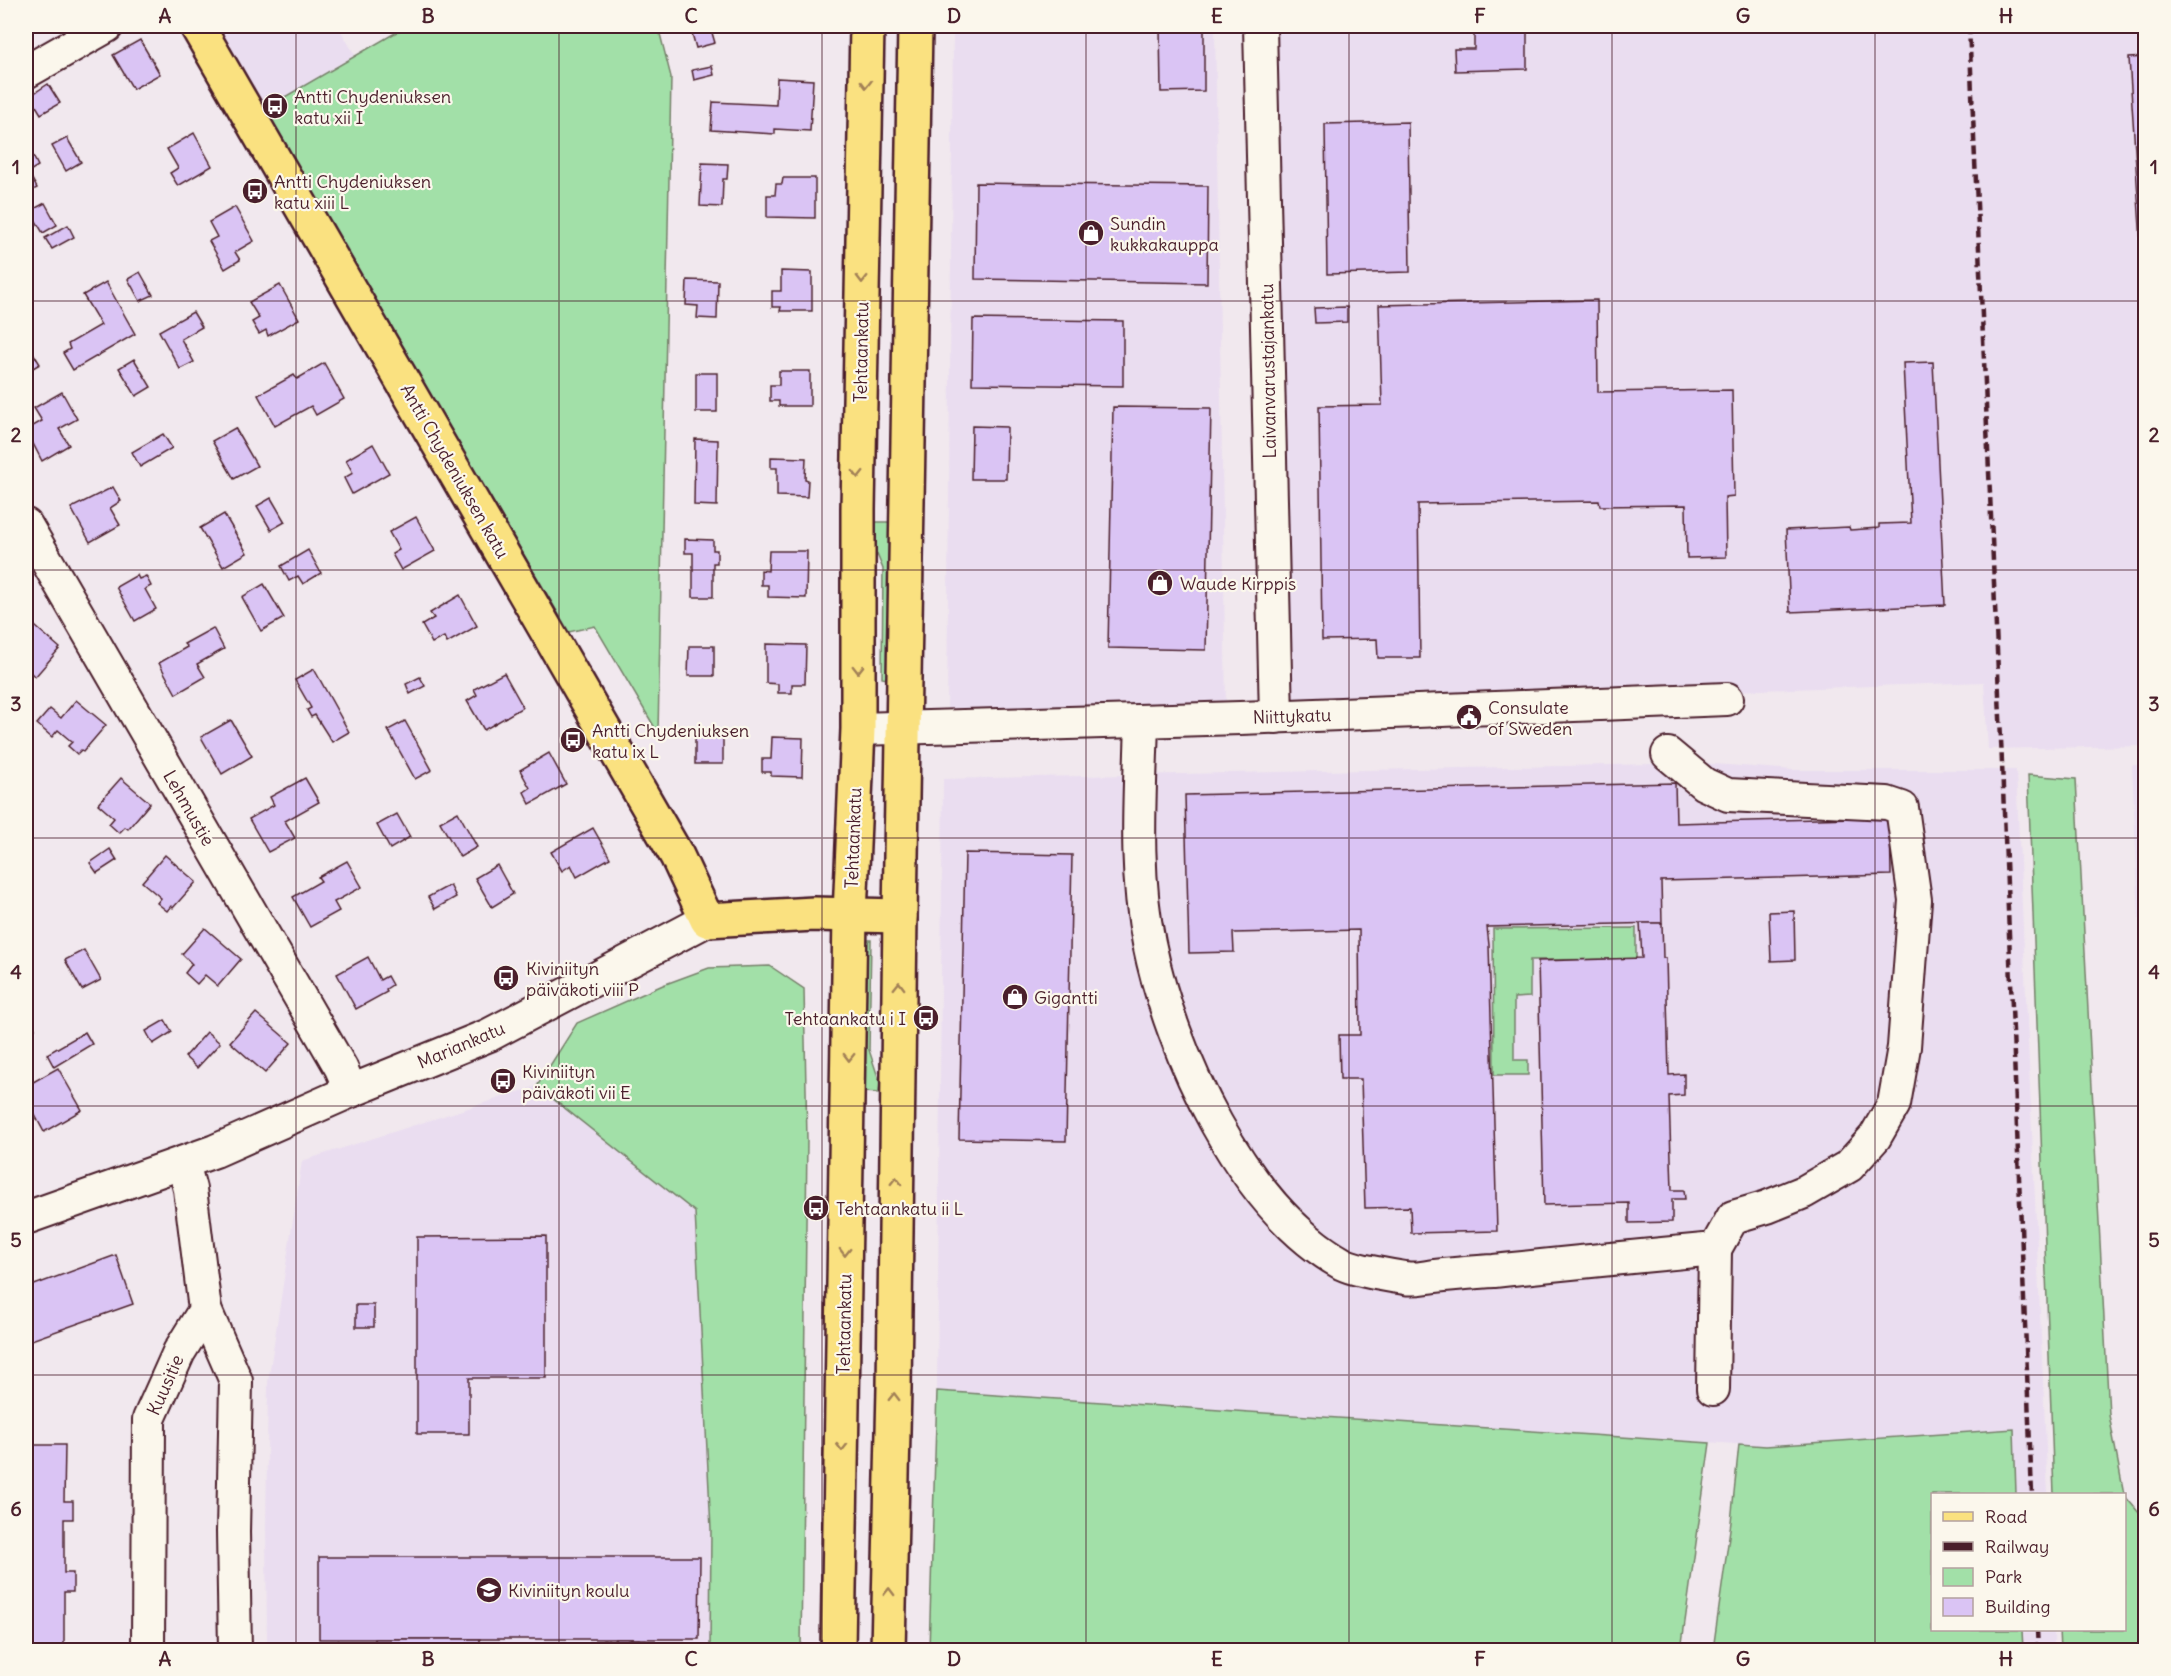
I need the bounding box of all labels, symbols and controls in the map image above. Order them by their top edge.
text: A [159,3,172,28]
text: B [421,3,435,28]
text: C [684,3,698,28]
text: D [947,3,961,28]
text: E [1211,3,1223,28]
text: F [1474,3,1486,28]
text: G [1736,3,1750,28]
text: H [1999,3,2013,28]
one-way arrow [859,79,872,88]
place label: Antti Chydeniuksen katu xii I [294,85,451,129]
bus stop icon: Antti Chydeniuksen katu xii I [260,91,290,121]
text: 1 [12,154,20,179]
text: 1 [2150,154,2158,179]
place label: Antti Chydeniuksen katu xiii L [274,170,431,214]
bus stop icon: Antti Chydeniuksen katu xiii L [240,176,270,206]
place label: Sundin kukkakauppa [1110,212,1219,256]
shop icon: Sundin kukkakauppa [1076,218,1106,248]
one-way arrow [856,274,868,283]
street label: Laivanvarustajankatu [1255,283,1281,459]
street label: Tehtaankatu [849,301,873,403]
street label: Antti Chydeniuksen katu [396,380,514,562]
text: 2 [11,422,22,447]
text: 2 [2149,422,2160,447]
one-way arrow [852,469,865,478]
shop icon: Waude Kirppis [1145,568,1175,598]
place label: Waude Kirppis [1180,572,1296,595]
one-way arrow [852,664,864,673]
text: 3 [10,691,22,716]
text: 3 [2148,691,2160,716]
place label: Consulate of Sweden [1488,696,1572,740]
public building icon: Consulate of Sweden [1454,702,1484,732]
street label: Niittykatu [1252,703,1332,729]
place label: Antti Chydeniuksen katu ix L [592,719,749,763]
bus stop icon: Antti Chydeniuksen katu ix L [558,725,588,755]
street label: Lehmustie [158,766,220,850]
street label: Tehtaankatu [840,787,866,889]
place label: Kiviniityn päiväkoti viii P [526,957,639,1001]
text: 4 [10,959,22,984]
text: 4 [2148,959,2160,984]
bus stop icon: Kiviniityn päiväkoti viii P [491,963,521,993]
one-way arrow [893,982,905,991]
shop icon: Gigantti [1000,982,1030,1012]
place label: Gigantti [1034,986,1098,1009]
bus stop icon: Tehtaankatu i I [911,1003,941,1033]
place label: Tehtaankatu i I [785,1007,906,1030]
street label: Mariankatu [414,1016,508,1074]
one-way arrow [842,1053,855,1062]
place label: Kiviniityn päiväkoti vii E [522,1060,631,1104]
bus stop icon: Kiviniityn päiväkoti vii E [488,1066,518,1096]
one-way arrow [890,1177,903,1186]
bus stop icon: Tehtaankatu ii L [801,1193,831,1223]
place label: Tehtaankatu ii L [836,1197,964,1220]
text: 5 [10,1227,22,1252]
text: 5 [2148,1227,2160,1252]
one-way arrow [839,1248,852,1257]
street label: Tehtaankatu [832,1273,856,1375]
street label: Kuusitie [142,1351,188,1419]
one-way arrow [888,1393,900,1402]
one-way arrow [836,1443,848,1452]
legend [1931,1493,2126,1631]
text: 6 [10,1496,22,1521]
text: 6 [2148,1496,2160,1521]
text: Road [1985,1505,2028,1528]
text: Railway [1985,1535,2049,1558]
text: Park [1985,1565,2022,1588]
school or university icon: Kiviniityn koulu [474,1575,504,1605]
place label: Kiviniityn koulu [508,1579,630,1602]
one-way arrow [883,1588,895,1597]
text: Building [1985,1595,2050,1618]
text: A [159,1646,172,1671]
text: B [421,1646,435,1671]
text: C [684,1646,698,1671]
text: D [947,1646,961,1671]
text: E [1211,1646,1223,1671]
text: F [1474,1646,1486,1671]
text: G [1736,1646,1750,1671]
text: H [1999,1646,2013,1671]

